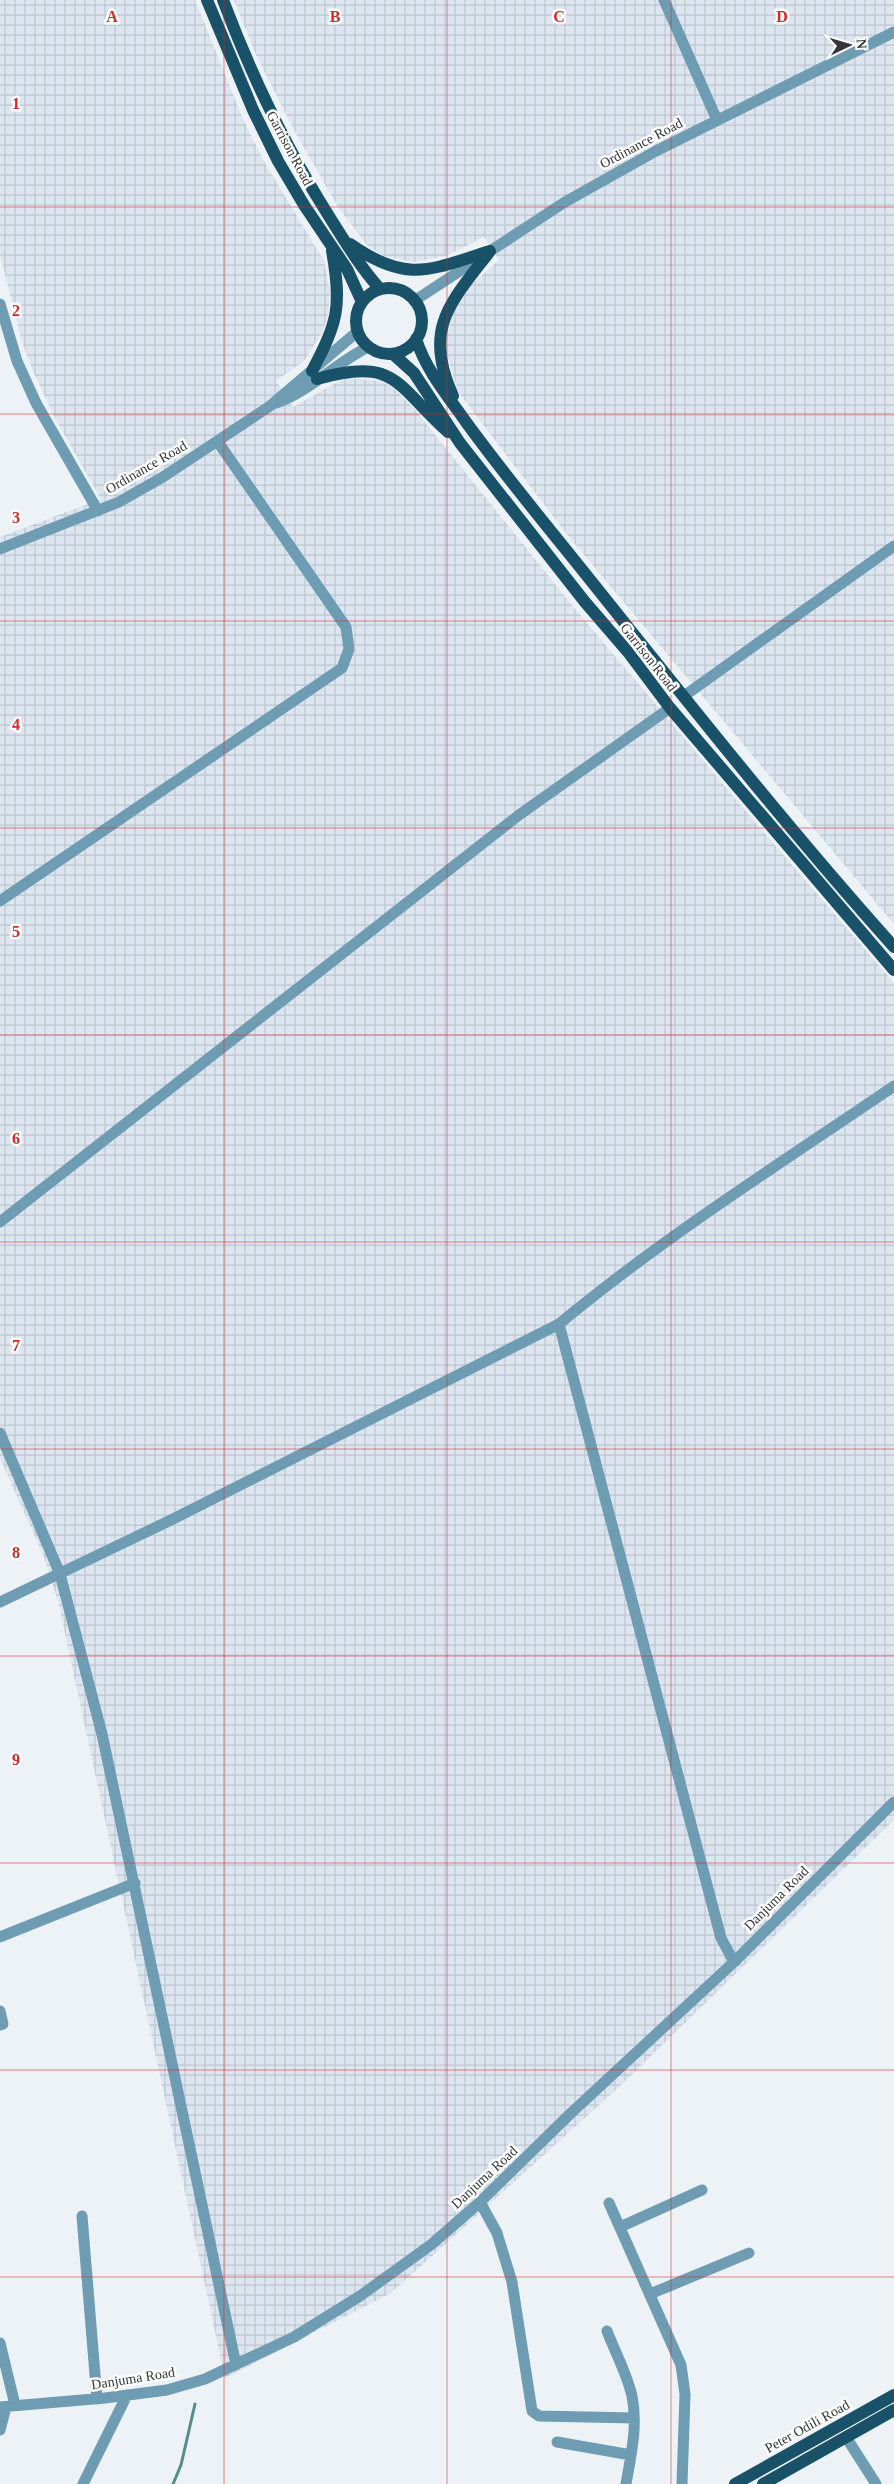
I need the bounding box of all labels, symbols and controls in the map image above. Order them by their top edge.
text: A [106,8,118,25]
text: B [330,8,341,25]
text: C [553,8,565,25]
text: D [776,8,788,25]
north arrow [824,20,874,70]
text: N [854,38,869,50]
text: 1 [12,95,20,112]
street label: Garrison Road [264,108,315,188]
street label: Ordinance Road [597,115,685,172]
text: 2 [12,302,20,319]
street label: Ordinance Road [103,438,190,497]
text: 3 [12,509,20,526]
street label: Garrison Road [617,620,680,694]
text: 4 [12,716,20,733]
text: 5 [12,923,20,940]
text: 6 [12,1130,20,1147]
text: 7 [12,1337,20,1354]
text: 8 [12,1544,20,1561]
text: 9 [12,1751,20,1768]
street label: Danjuma Road [741,1863,811,1933]
street label: Danjuma Road [448,2143,520,2212]
street label: Danjuma Road [90,2364,176,2393]
street label: Peter Odili Road [762,2397,852,2456]

